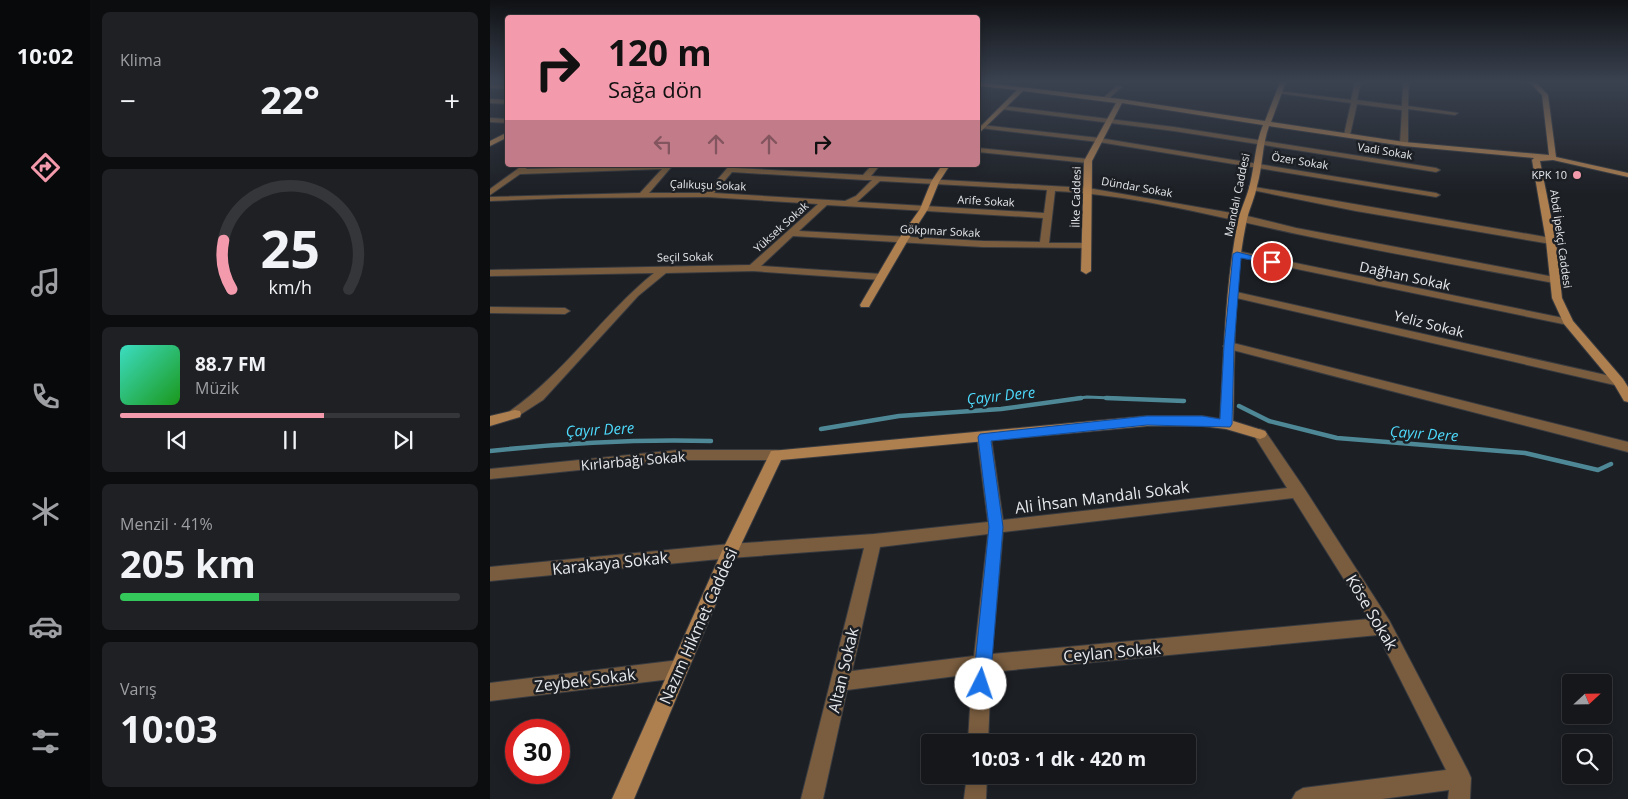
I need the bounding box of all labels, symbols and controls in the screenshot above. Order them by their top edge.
text: 120 m [608,29,712,76]
icon: right [525,35,590,100]
text: 10:02 [17,40,73,70]
text: Klima [120,49,162,71]
text: 22° [260,73,320,125]
text: Sağa dön [608,74,702,104]
text: − [120,81,136,119]
text: + [444,81,460,119]
icon: left [649,130,677,158]
icon: ahead [702,130,730,158]
icon: ahead [755,130,783,158]
icon: right [808,130,836,158]
street label: Vadi Sokak [1357,139,1414,162]
street label: Özer Sokak [1270,149,1330,172]
icon: directions [28,150,63,185]
street label: Mandalı Caddesi [1220,152,1253,238]
street label: İlke Caddesi [1067,166,1084,228]
place label: KPK 10 [1531,167,1567,182]
marker: KPK 10 [1571,169,1583,181]
street label: Dündar Sokak [1100,173,1174,200]
street label: Çalıkuşu Sokak [670,176,747,193]
street label: Abdi İpekçi Caddesi [1547,189,1576,289]
street label: Arife Sokak [957,192,1015,210]
street label: Yüksek Sokak [750,198,812,255]
text: 25 [260,212,320,283]
street label: Gökpınar Sokak [899,221,981,240]
pin [1251,241,1293,283]
icon: arrive [1258,248,1286,276]
street label: Seçil Sokak [657,249,713,264]
street label: Dağhan Sokak [1358,257,1453,295]
icon: music [28,265,63,300]
text: km/h [268,275,312,299]
street label: Yeliz Sokak [1392,306,1467,342]
text: 88.7 FM [195,351,266,377]
text: Müzik [195,377,239,399]
icon: phone [28,379,63,414]
water label: Çayır Dere [966,381,1037,409]
water label: Çayır Dere [565,417,635,441]
water label: Çayır Dere [1389,421,1460,445]
icon: previous [163,426,191,454]
icon: pause [276,426,304,454]
icon: next [389,426,417,454]
street label: Kırlarbağı Sokak [580,446,687,475]
street label: Ali İhsan Mandalı Sokak [1014,475,1191,519]
icon: climate [28,494,63,529]
text: Menzil · 41% [120,513,213,535]
text: 205 km [120,537,256,589]
street label: Nazım Hikmet Caddesi [654,545,742,707]
street label: Karakaya Sokak [551,546,670,580]
street label: Köse Sokak [1341,570,1403,654]
icon: car [28,609,63,644]
street label: Altan Sokak [823,625,864,715]
street label: Ceylan Sokak [1062,637,1162,667]
position arrow [954,657,1006,709]
street label: Zeybek Sokak [533,663,637,697]
north arrow [1562,674,1612,724]
map controls [1562,674,1612,784]
text: Varış [120,678,157,700]
text: 10:03 [120,702,218,754]
speed limit sign: 30 [505,719,570,784]
icon: filters [28,724,63,759]
button: search [1562,734,1612,784]
text: 10:03 · 1 dk · 420 m [971,746,1146,772]

